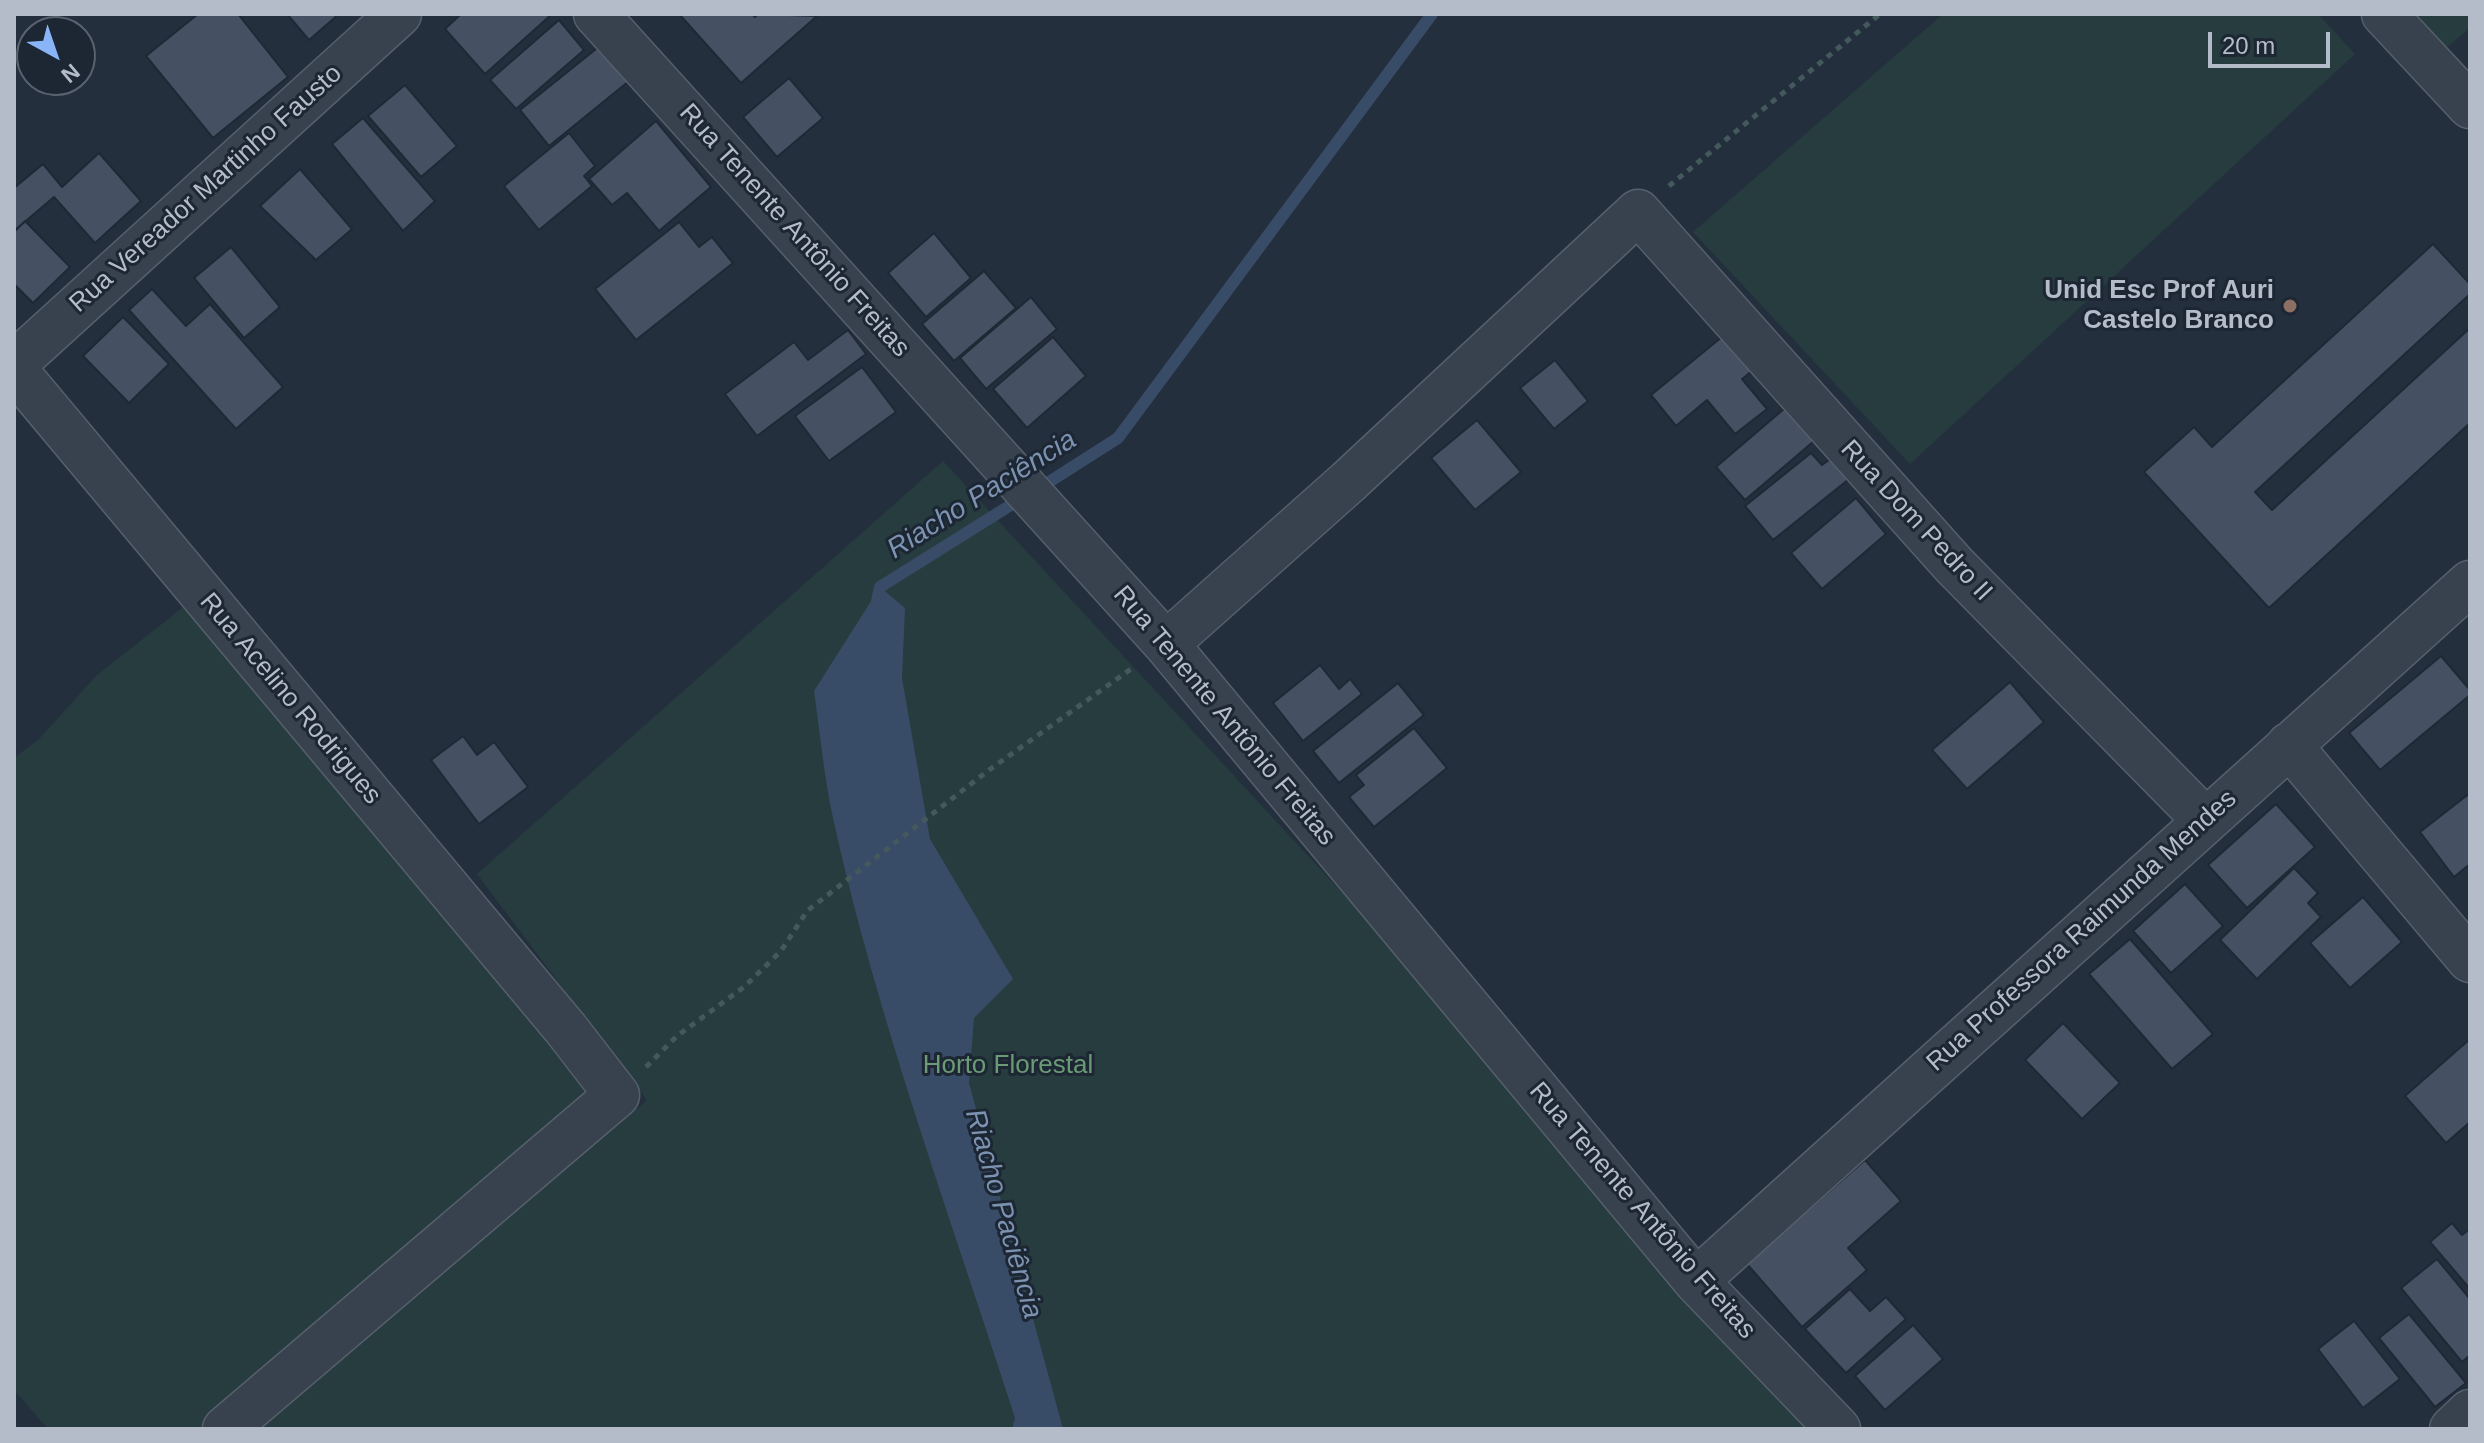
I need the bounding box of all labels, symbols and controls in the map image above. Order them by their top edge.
north arrow [16,16,96,96]
scale bar [2212,16,2334,66]
text: 20 m [2222,32,2275,59]
street label: Rua Vereador Martinho Fausto [63,58,349,320]
text: N [56,59,85,88]
street label: Rua Tenente Antônio Freitas [672,98,916,364]
place label: Unid Esc Prof Auri Castelo Branco [2044,275,2274,336]
marker: Unid Esc Prof Auri Castelo Branco [2281,297,2299,315]
water label: Riacho Paciência [881,423,1083,567]
street label: Rua Dom Pedro II [1834,434,1998,608]
street label: Rua Tenente Antônio Freitas [1106,580,1342,852]
street label: Rua Acelino Rodrigues [193,587,387,811]
street label: Rua Professora Raimunda Mendes [1921,784,2243,1078]
park label: Horto Florestal [923,1050,1093,1082]
street label: Rua Tenente Antônio Freitas [1522,1076,1762,1346]
water label: Riacho Paciência [957,1105,1049,1323]

